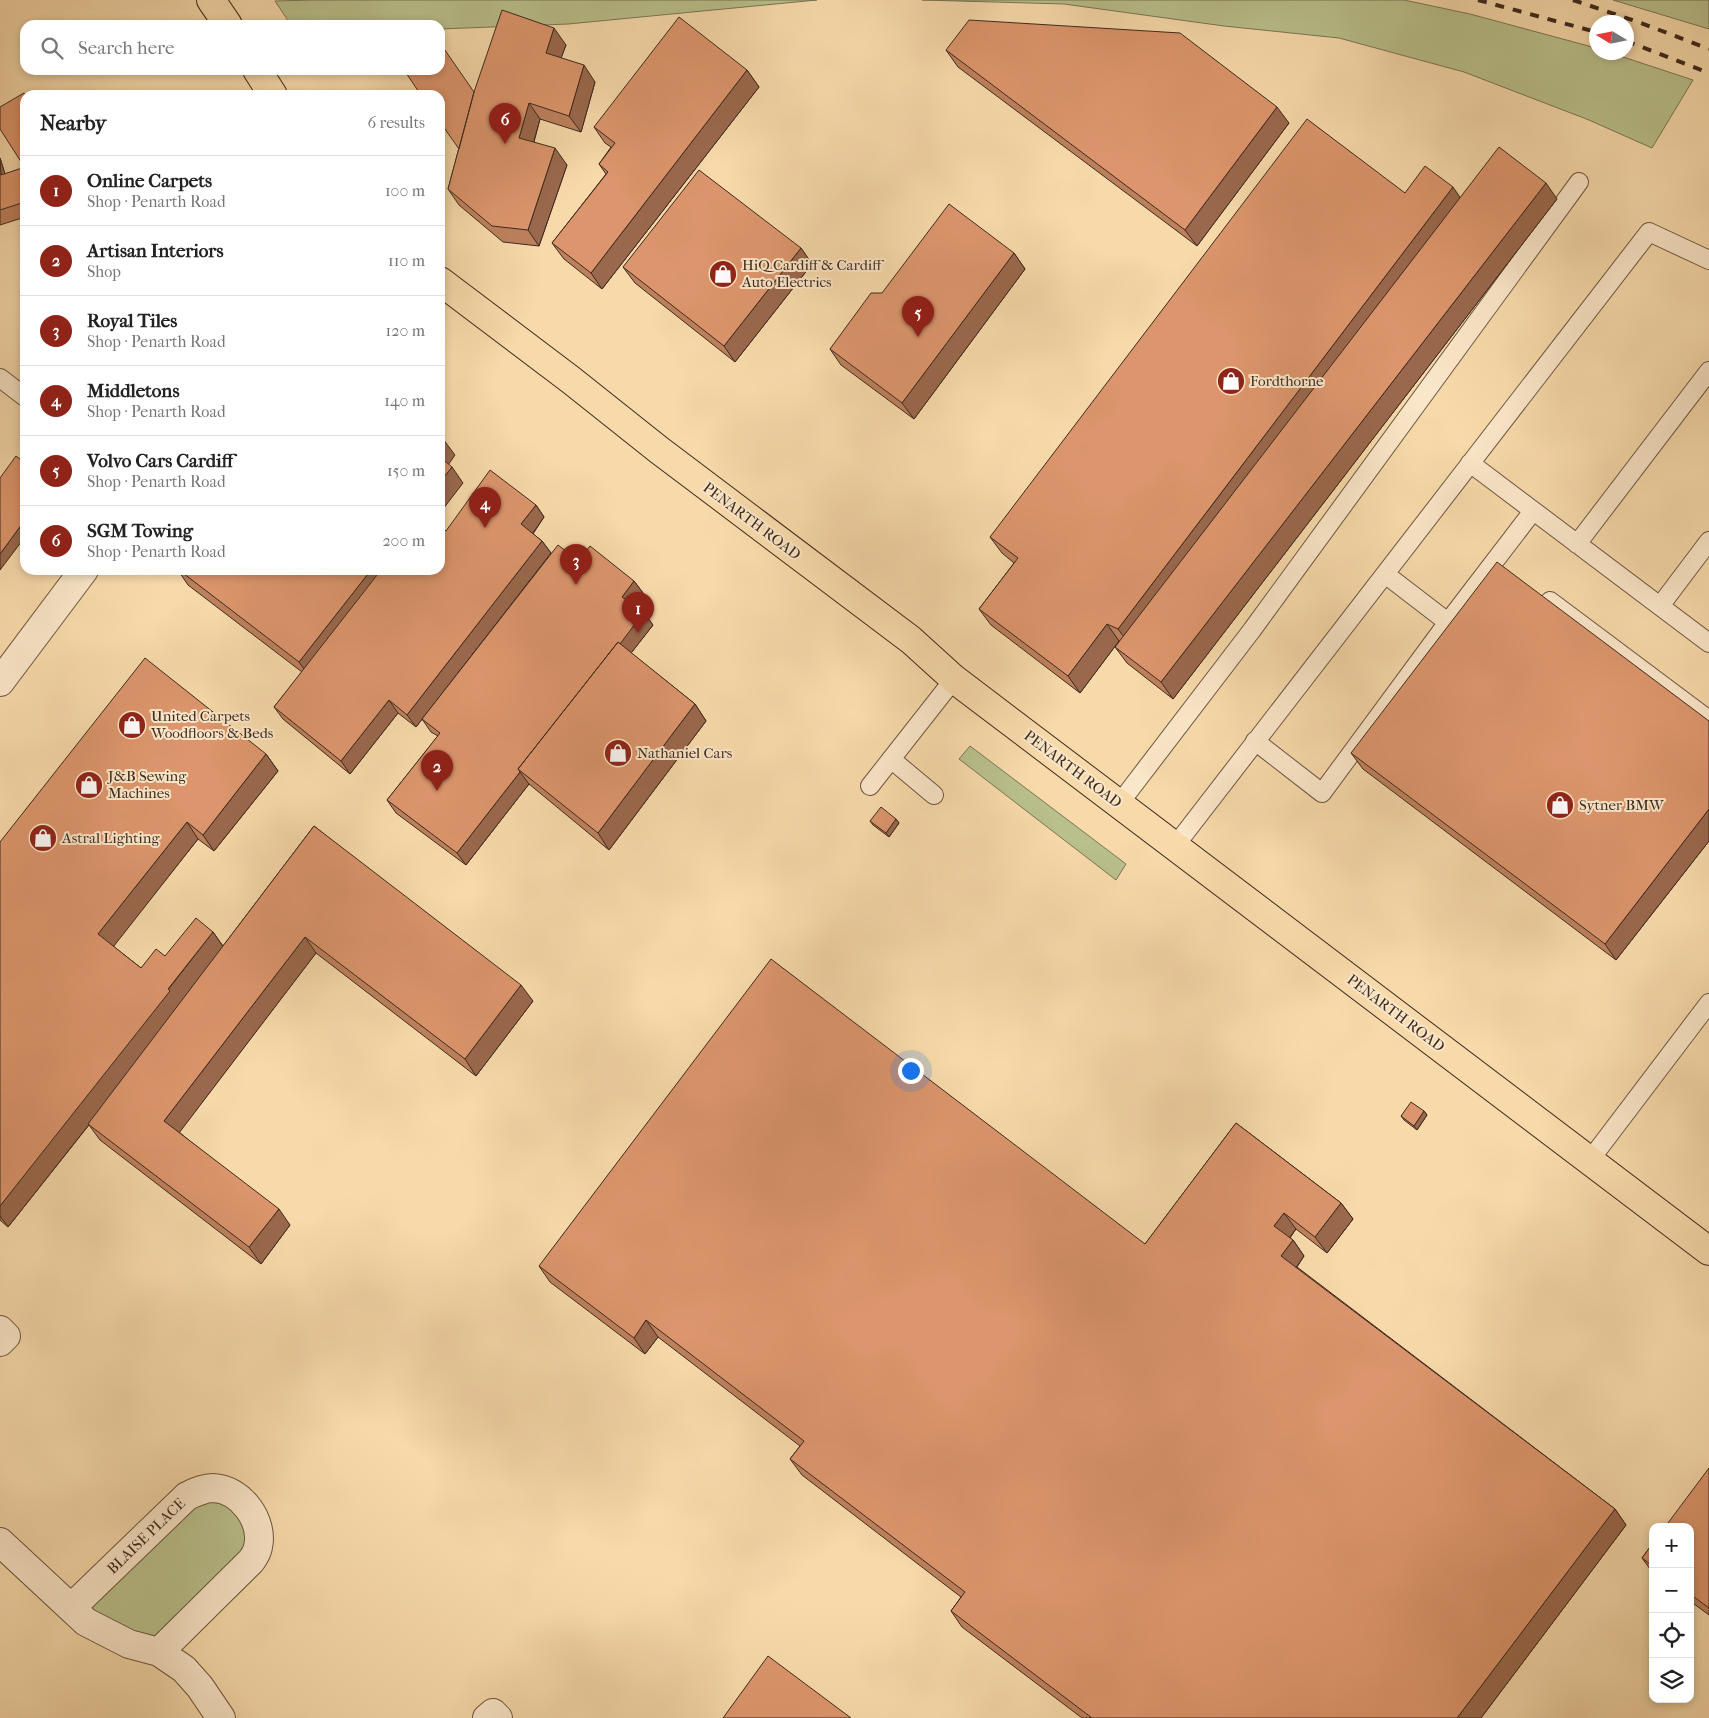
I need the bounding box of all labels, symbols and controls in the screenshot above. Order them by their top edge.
north arrow [1589,15,1634,60]
search box [20,20,445,75]
icon: search [38,34,66,62]
text: Search here [78,37,174,59]
pin: 6 [489,103,521,144]
text: Nearby [40,111,106,135]
text: 6 results [367,113,425,132]
text: Online Carpets [87,170,212,192]
text: 1 [53,181,59,200]
text: 100 m [385,181,425,200]
text: Shop · Penarth Road [87,192,226,211]
text: Artisan Interiors [87,240,223,262]
text: 2 [52,251,60,270]
text: 110 m [388,251,425,270]
place label: HiQ Cardiff & Cardiff Auto Electrics [741,256,884,291]
shop icon: HiQ Cardiff & Cardiff Auto Electrics [708,259,738,289]
text: Shop [87,262,121,281]
pin: 5 [902,296,934,337]
text: Royal Tiles [87,310,177,332]
text: 3 [53,321,59,340]
text: 120 m [386,321,425,340]
text: Shop · Penarth Road [87,332,226,351]
shop icon: Fordthorne [1216,366,1246,396]
place label: Fordthorne [1250,372,1324,390]
text: Middletons [87,380,179,402]
text: 4 [51,391,61,410]
text: 140 m [384,391,425,410]
text: Shop · Penarth Road [87,402,226,421]
text: Volvo Cars Cardiff [87,450,233,472]
text: 5 [53,461,59,480]
text: 150 m [387,461,425,480]
text: Shop · Penarth Road [87,472,226,491]
street label: PENARTH ROAD [700,478,804,564]
pin: 4 [469,487,501,528]
text: SGM Towing [87,520,193,542]
text: 6 [52,531,60,550]
text: 200 m [382,531,425,550]
text: Shop · Penarth Road [87,542,226,561]
pin: 3 [560,544,592,585]
pin: 1 [622,592,654,633]
place label: United Carpets Woodfloors & Beds [150,707,274,742]
shop icon: United Carpets Woodfloors & Beds [117,710,147,740]
street label: PENARTH ROAD [1021,726,1125,812]
shop icon: Nathaniel Cars [603,738,633,768]
place label: Nathaniel Cars [637,744,733,762]
pin: 2 [421,750,453,791]
place label: J&B Sewing Machines [107,767,187,802]
shop icon: J&B Sewing Machines [74,770,104,800]
shop icon: Sytner BMW [1545,790,1575,820]
place label: Sytner BMW [1579,796,1665,814]
shop icon: Astral Lighting [28,823,58,853]
place label: Astral Lighting [61,829,160,847]
street label: PENARTH ROAD [1344,970,1448,1056]
your location [898,1058,924,1084]
street label: BLAISE PLACE [103,1494,189,1578]
map controls [1649,1523,1694,1703]
button: + [1649,1523,1694,1568]
button: − [1649,1568,1694,1613]
button: locate [1649,1613,1694,1658]
button: layers [1649,1658,1694,1703]

